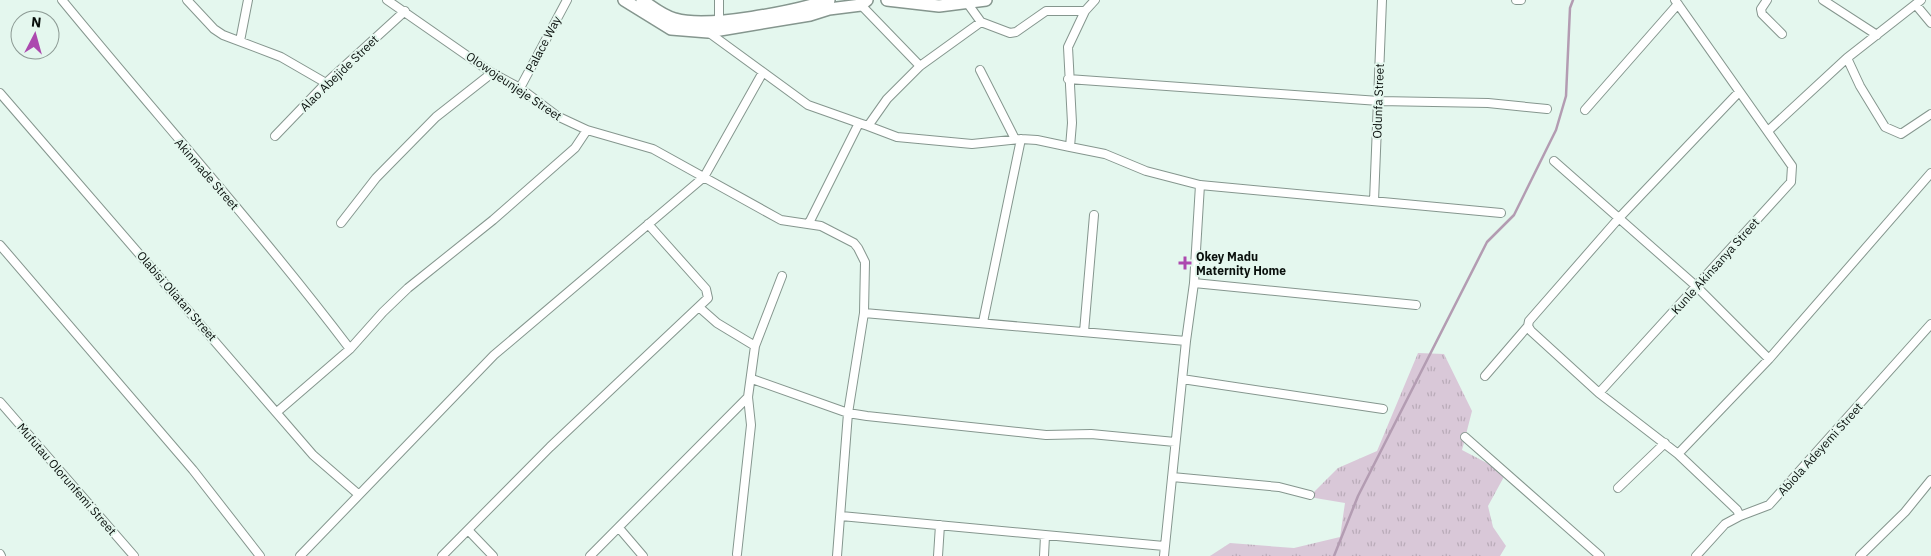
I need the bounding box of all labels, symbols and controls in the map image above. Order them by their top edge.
north arrow [10,10,60,60]
text: N [30,13,42,32]
street label: Palace Way [522,13,564,75]
street label: Alao Abejide Street [297,32,381,114]
street label: Olowojeunjeje Street [463,48,565,124]
street label: Odunfa Street [1369,63,1387,139]
street label: Akinmade Street [172,135,242,213]
street label: Kunle Akinsanya Street [1668,215,1762,317]
street label: Olabisi Oliatan Street [134,248,220,344]
place label: Okey Madu Maternity Home [1196,249,1286,278]
marker: Okey Madu Maternity Home [1178,256,1192,270]
street label: Abiola Adeyemi Street [1774,399,1866,499]
street label: Mufutau Olorunfemi Street [14,420,120,538]

